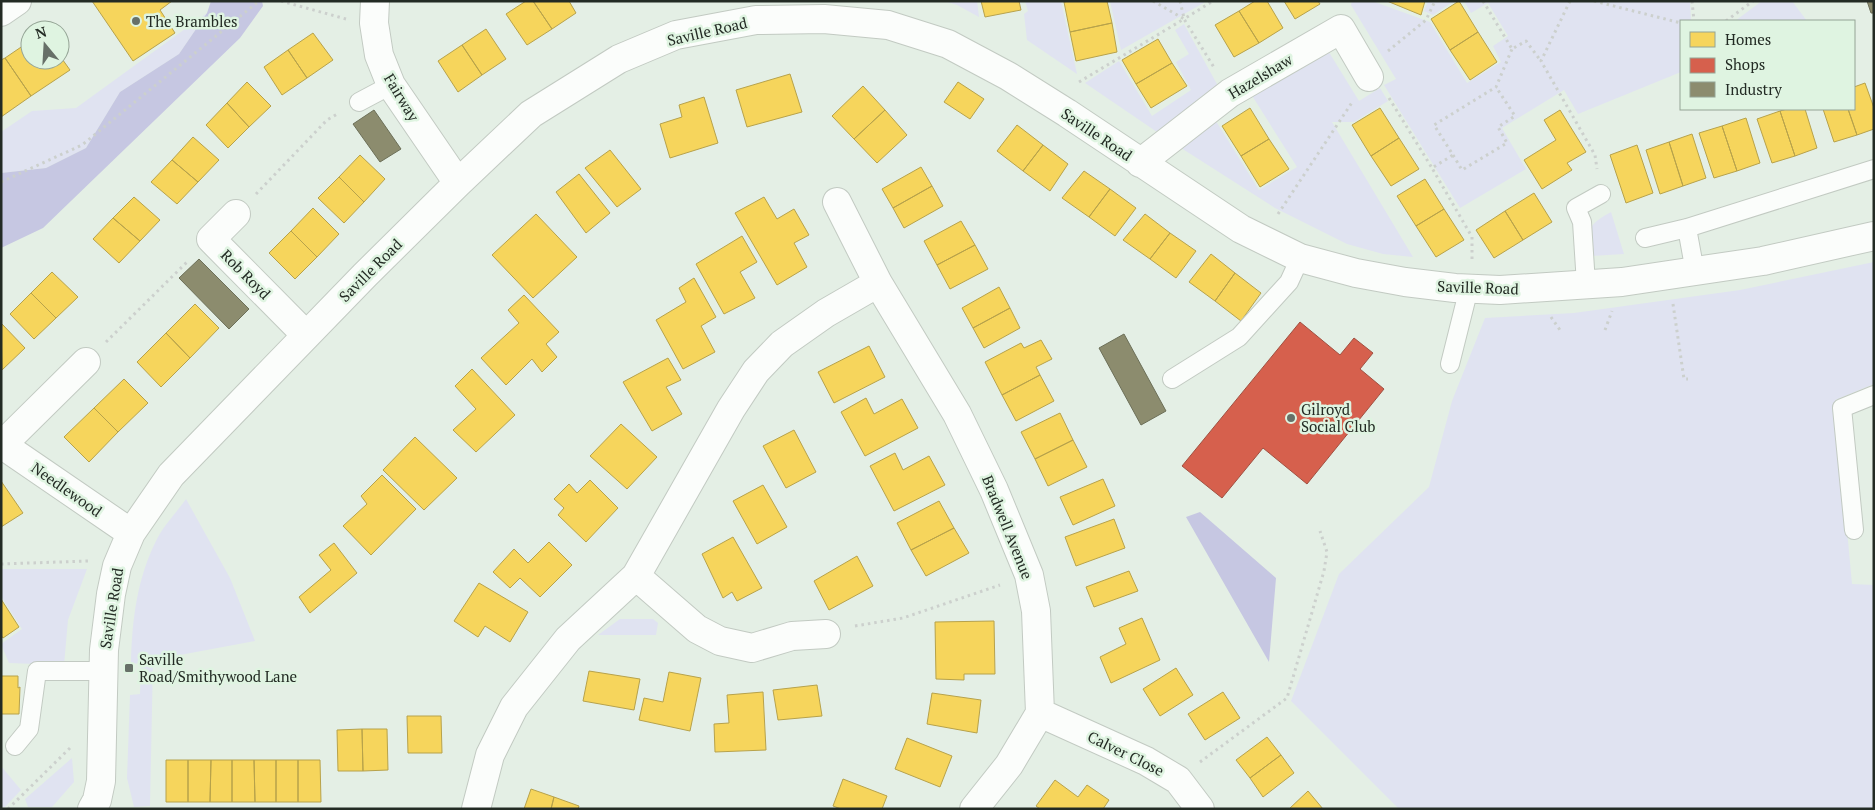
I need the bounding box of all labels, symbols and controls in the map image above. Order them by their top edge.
place label: The Brambles [146,11,238,31]
street label: Saville Road [665,12,749,50]
marker: The Brambles [130,15,142,27]
north arrow [20,20,70,70]
legend [1680,20,1855,110]
text: N [33,21,49,43]
text: Homes [1725,29,1771,49]
street label: Hazelshaw [1224,48,1297,103]
text: Shops [1725,54,1765,74]
street label: Fairway [380,69,424,125]
text: Industry [1725,79,1782,99]
street label: Saville Road [1058,103,1136,165]
street label: Saville Road [334,234,406,306]
street label: Rob Royd [217,245,275,303]
street label: Saville Road [1437,276,1519,298]
place label: Gilroyd Social Club [1301,399,1376,436]
marker: Gilroyd Social Club [1285,412,1297,424]
street label: Needlewood [28,457,106,521]
street label: Bradwell Avenue [978,472,1038,582]
street label: Saville Road [95,566,127,650]
place label: Saville Road/Smithywood Lane [139,649,297,686]
marker: Saville Road/Smithywood Lane [123,662,135,674]
street label: Calver Close [1085,726,1167,780]

